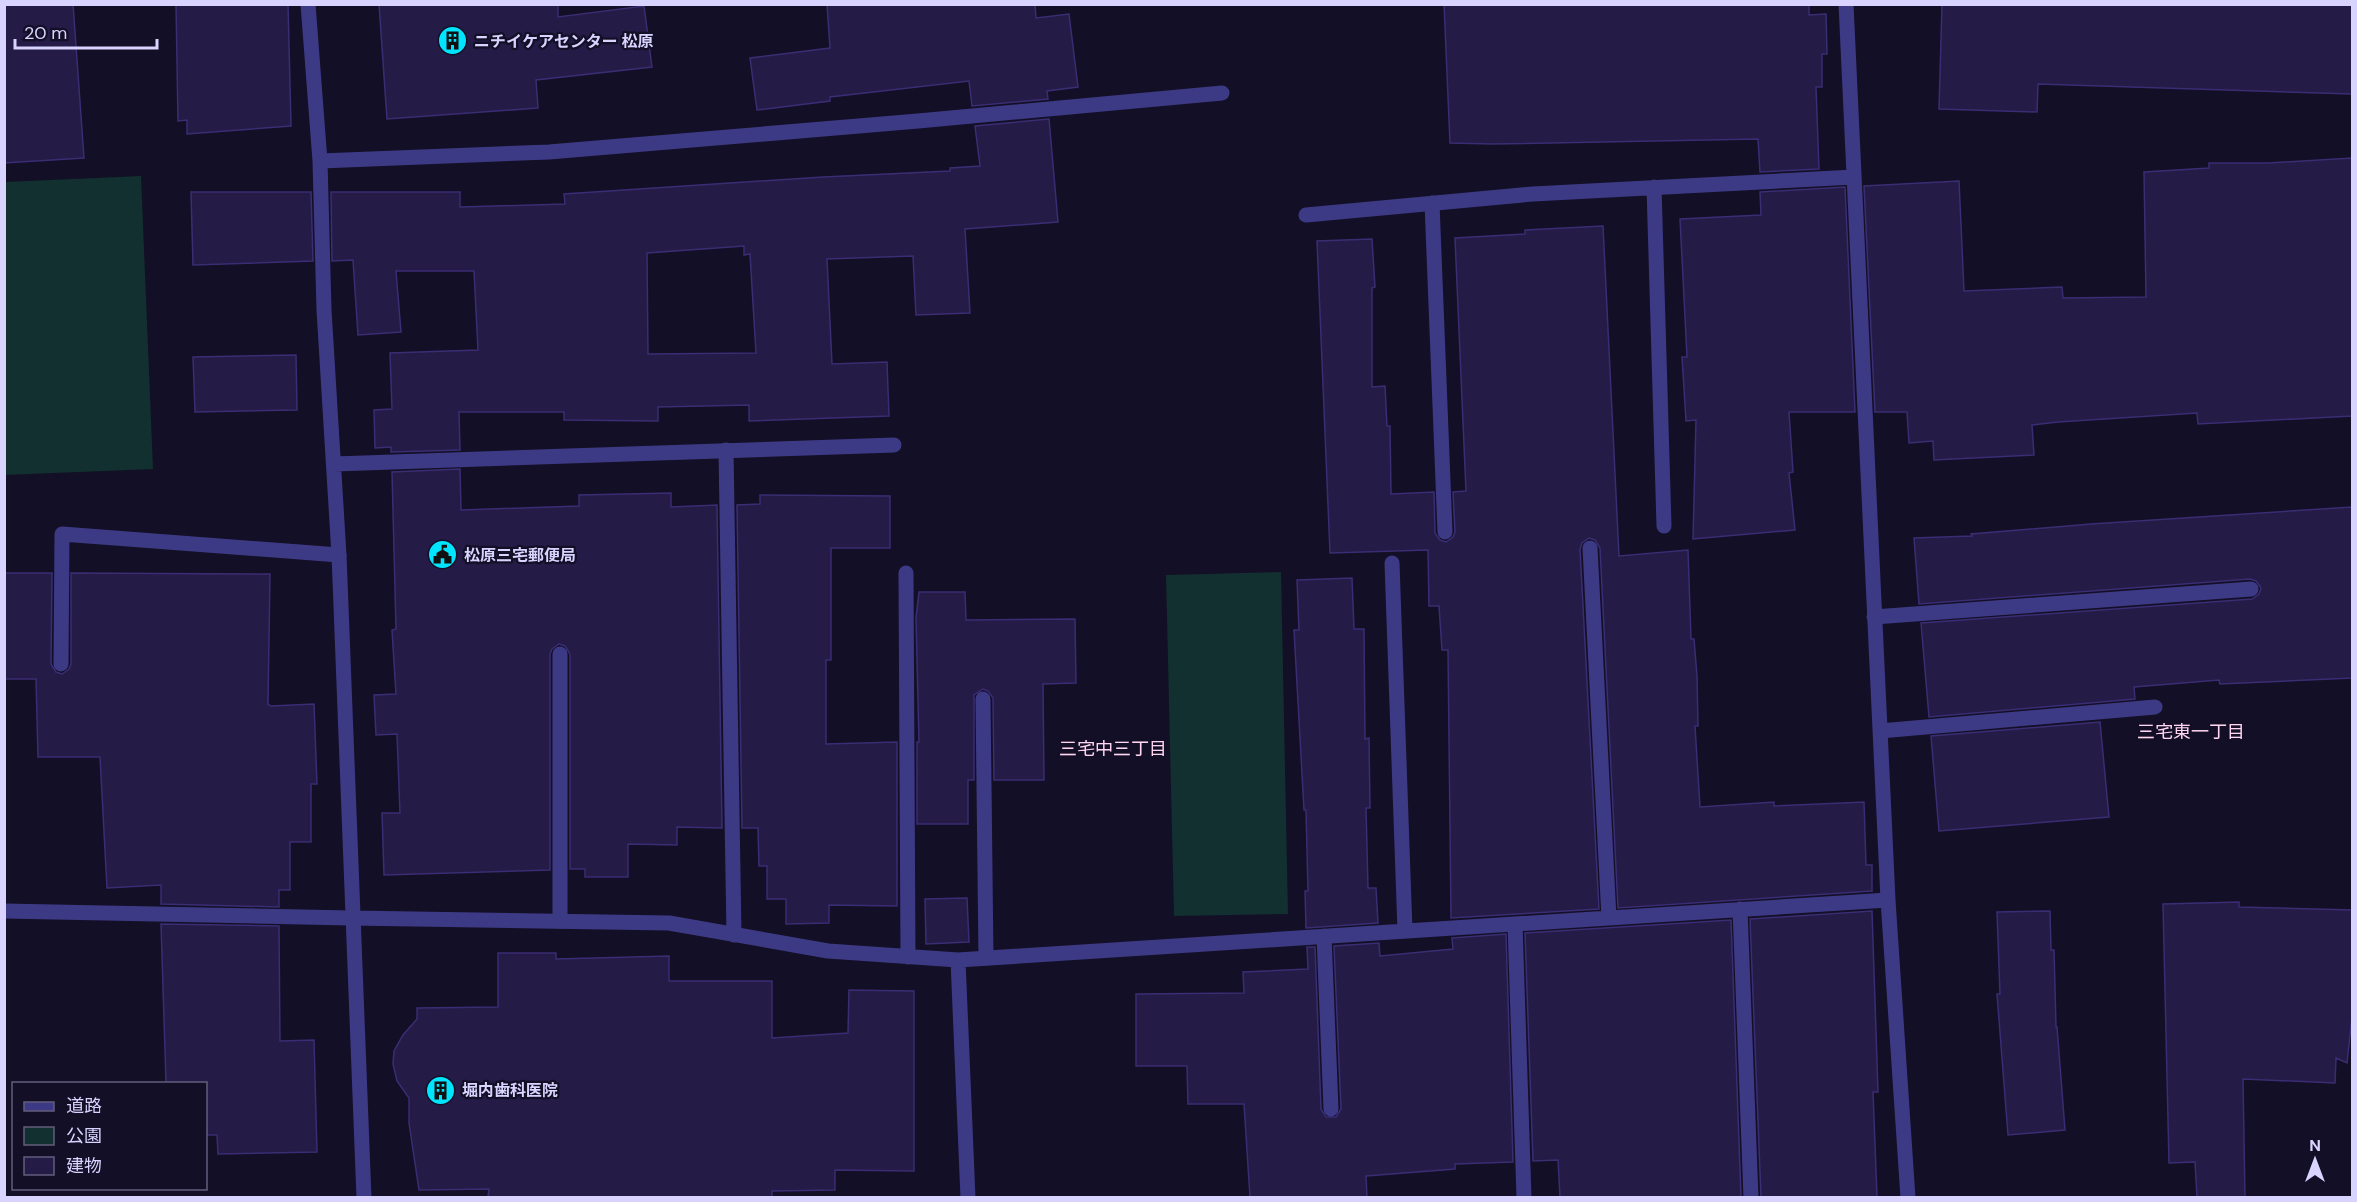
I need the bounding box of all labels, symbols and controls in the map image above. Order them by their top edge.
scale bar [15,12,158,50]
text: 20 m [24,21,67,45]
building icon: ニチイケアセンター 松原 [437,25,469,57]
place label: ニチイケアセンター 松原 [474,31,653,52]
public building icon: 松原三宅郵便局 [427,539,459,571]
place label: 松原三宅郵便局 [464,545,576,566]
district label: 三宅東一丁目 [2137,720,2245,744]
district label: 三宅中三丁目 [1059,737,1167,761]
building icon: 堀内歯科医院 [425,1074,457,1106]
place label: 堀内歯科医院 [462,1080,558,1101]
legend [12,1082,207,1190]
text: 道路 [66,1094,102,1118]
text: 公園 [66,1124,102,1148]
north arrow [2285,1130,2345,1190]
text: N [2309,1135,2321,1156]
text: 建物 [66,1154,102,1178]

